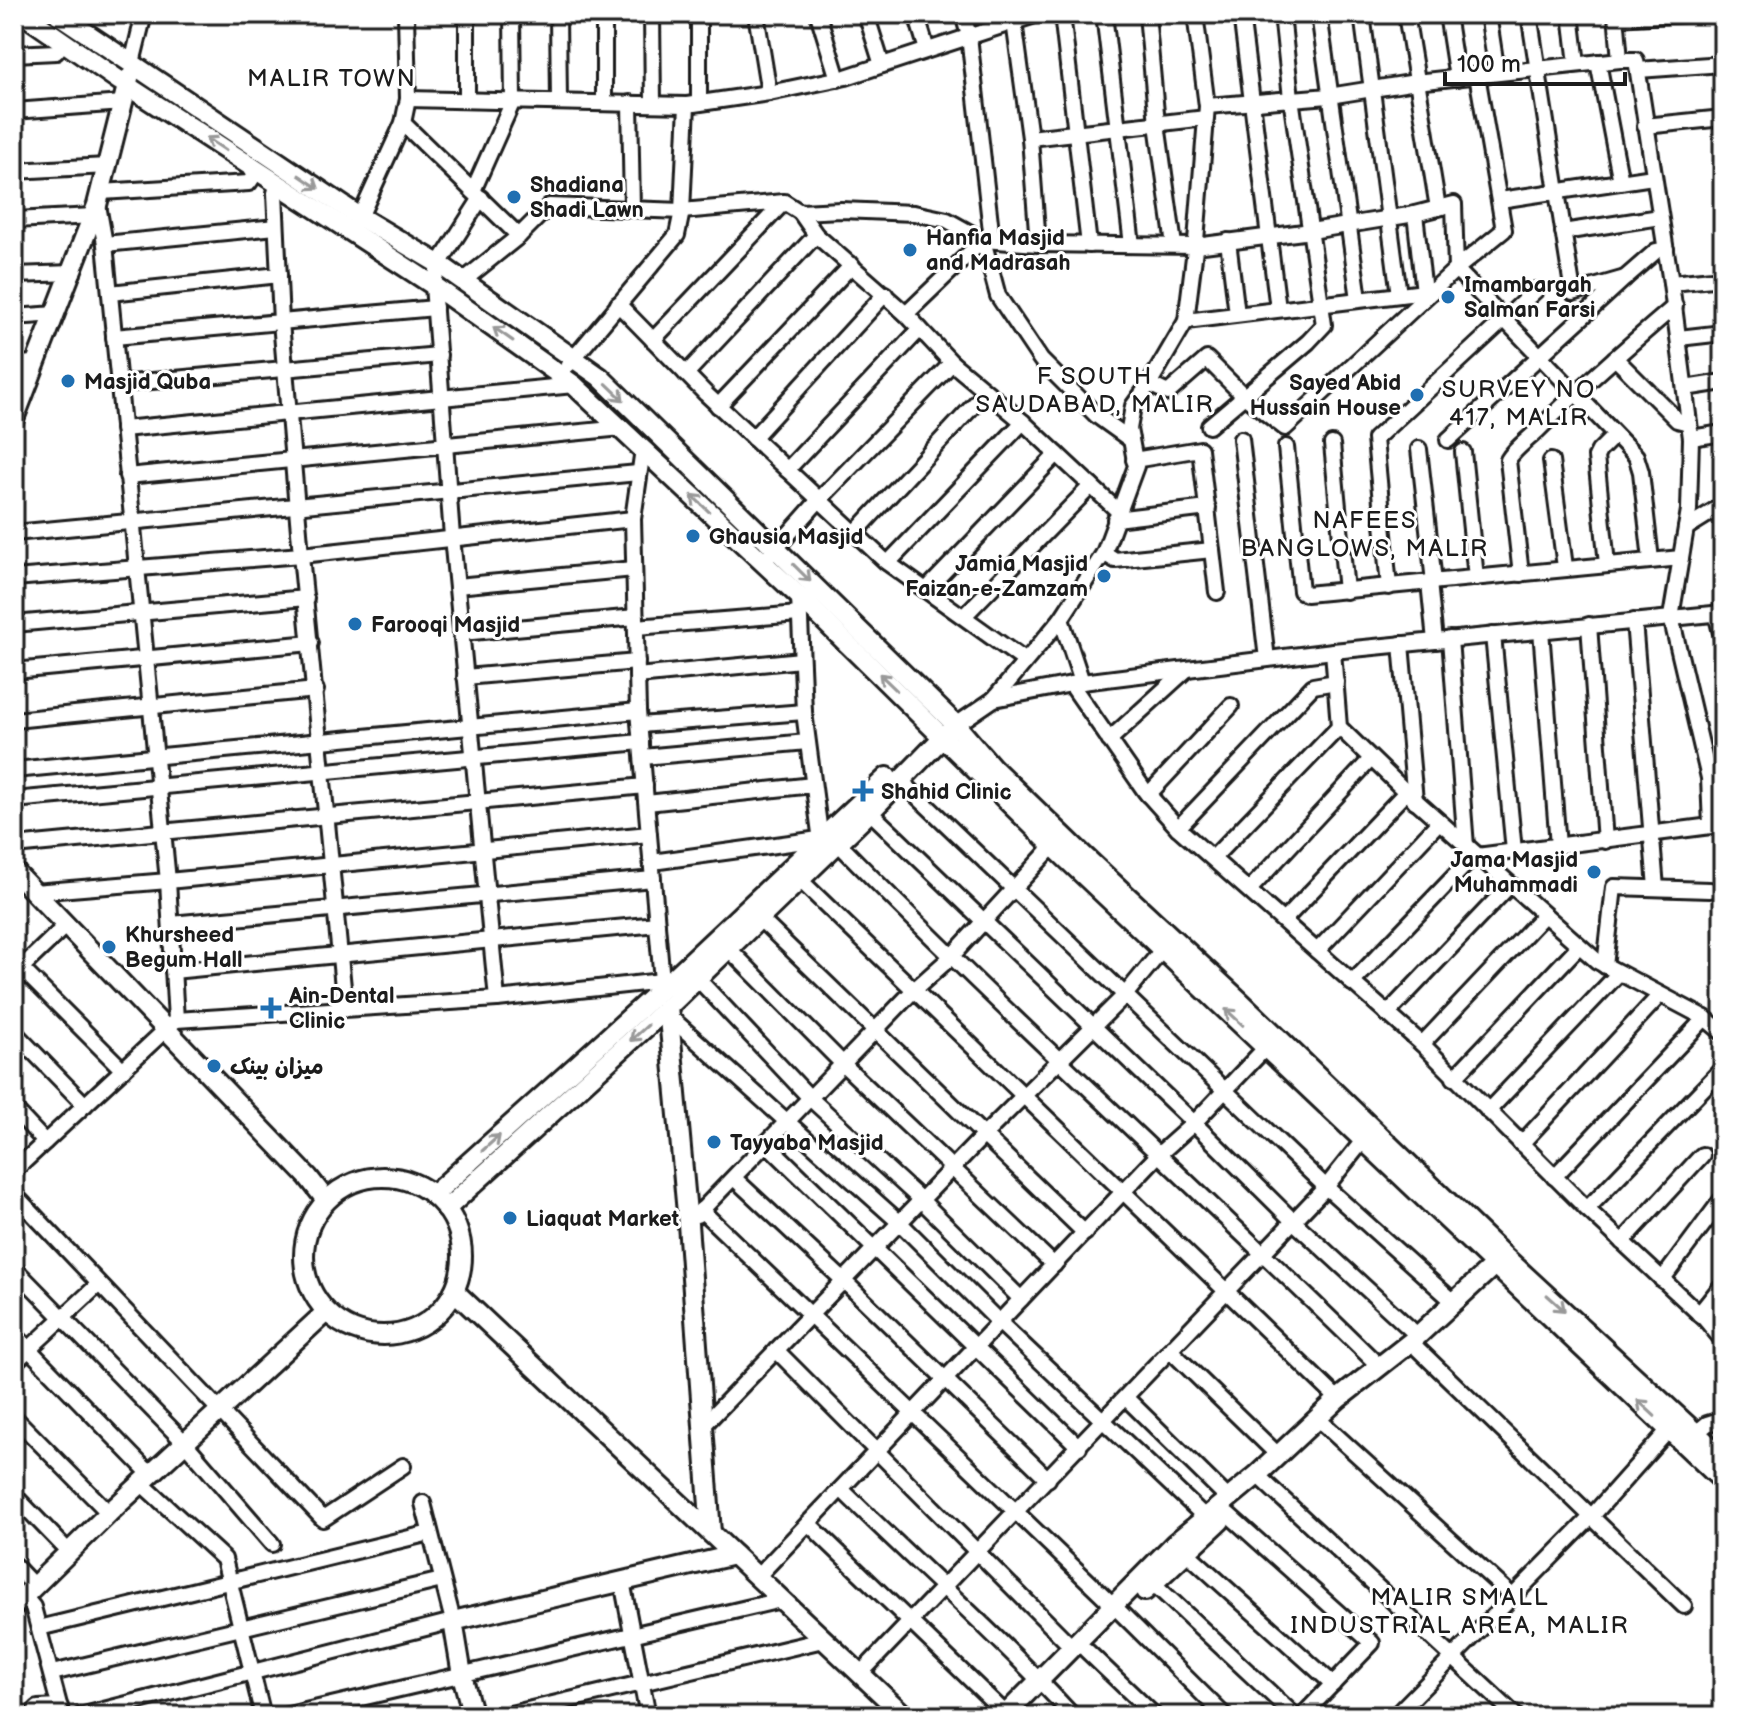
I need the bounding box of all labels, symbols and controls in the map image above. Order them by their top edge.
scale bar [1445,36,1625,86]
text: 100 m [1457,50,1521,79]
district label: MALIR TOWN [247,64,417,93]
one-way arrow [205,136,228,152]
place label: Shadiana Shadi Lawn [530,172,644,224]
one-way arrow [297,174,319,190]
marker: Shadiana Shadi Lawn [505,188,523,206]
place label: Hanfia Masjid and Madrasah [926,225,1070,277]
marker: Hanfia Masjid and Madrasah [901,241,919,259]
place label: Imambargah Salman Farsi [1464,272,1595,324]
marker: Imambargah Salman Farsi [1439,288,1457,306]
one-way arrow [492,326,514,342]
district label: F SOUTH SAUDABAD, MALIR [975,362,1215,419]
place label: Masjid Quba [84,369,211,396]
place label: Sayed Abid Hussain House [1250,370,1401,422]
marker: Masjid Quba [59,372,77,390]
district label: SURVEY NO 417, MALIR [1442,375,1596,432]
one-way arrow [605,382,624,401]
marker: Sayed Abid Hussain House [1408,386,1426,404]
one-way arrow [690,493,710,512]
district label: NAFEES BANGLOWS, MALIR [1241,506,1489,563]
place label: Ghausia Masjid [709,524,863,551]
marker: Ghausia Masjid [684,527,702,545]
place label: Jamia Masjid Faizan-e-Zamzam [905,551,1088,603]
one-way arrow [792,563,811,583]
marker: Jamia Masjid Faizan-e-Zamzam [1095,567,1113,585]
place label: Farooqi Masjid [371,612,520,639]
marker: Farooqi Masjid [346,615,364,633]
one-way arrow [879,673,898,692]
place label: Shahid Clinic [881,779,1011,806]
marker: Shahid Clinic [852,780,874,802]
place label: Jama Masjid Muhammadi [1451,847,1578,899]
marker: Jama Masjid Muhammadi [1585,863,1603,881]
place label: Khursheed Begum Hall [125,922,243,974]
marker: Khursheed Begum Hall [100,938,118,956]
place label: Ain-Dental Clinic [288,983,395,1035]
marker: Ain-Dental Clinic [260,997,282,1019]
one-way arrow [1224,1009,1244,1027]
one-way arrow [629,1023,650,1042]
place label: میزان بینک [230,1054,323,1081]
marker: میزان بینک [205,1057,223,1075]
place label: Tayyaba Masjid [730,1130,884,1157]
one-way arrow [481,1133,501,1152]
marker: Tayyaba Masjid [705,1133,723,1151]
place label: Liaquat Market [526,1206,680,1233]
marker: Liaquat Market [501,1209,519,1227]
one-way arrow [1546,1294,1566,1313]
one-way arrow [1636,1400,1656,1418]
district label: MALIR SMALL INDUSTRIAL AREA, MALIR [1290,1583,1630,1640]

